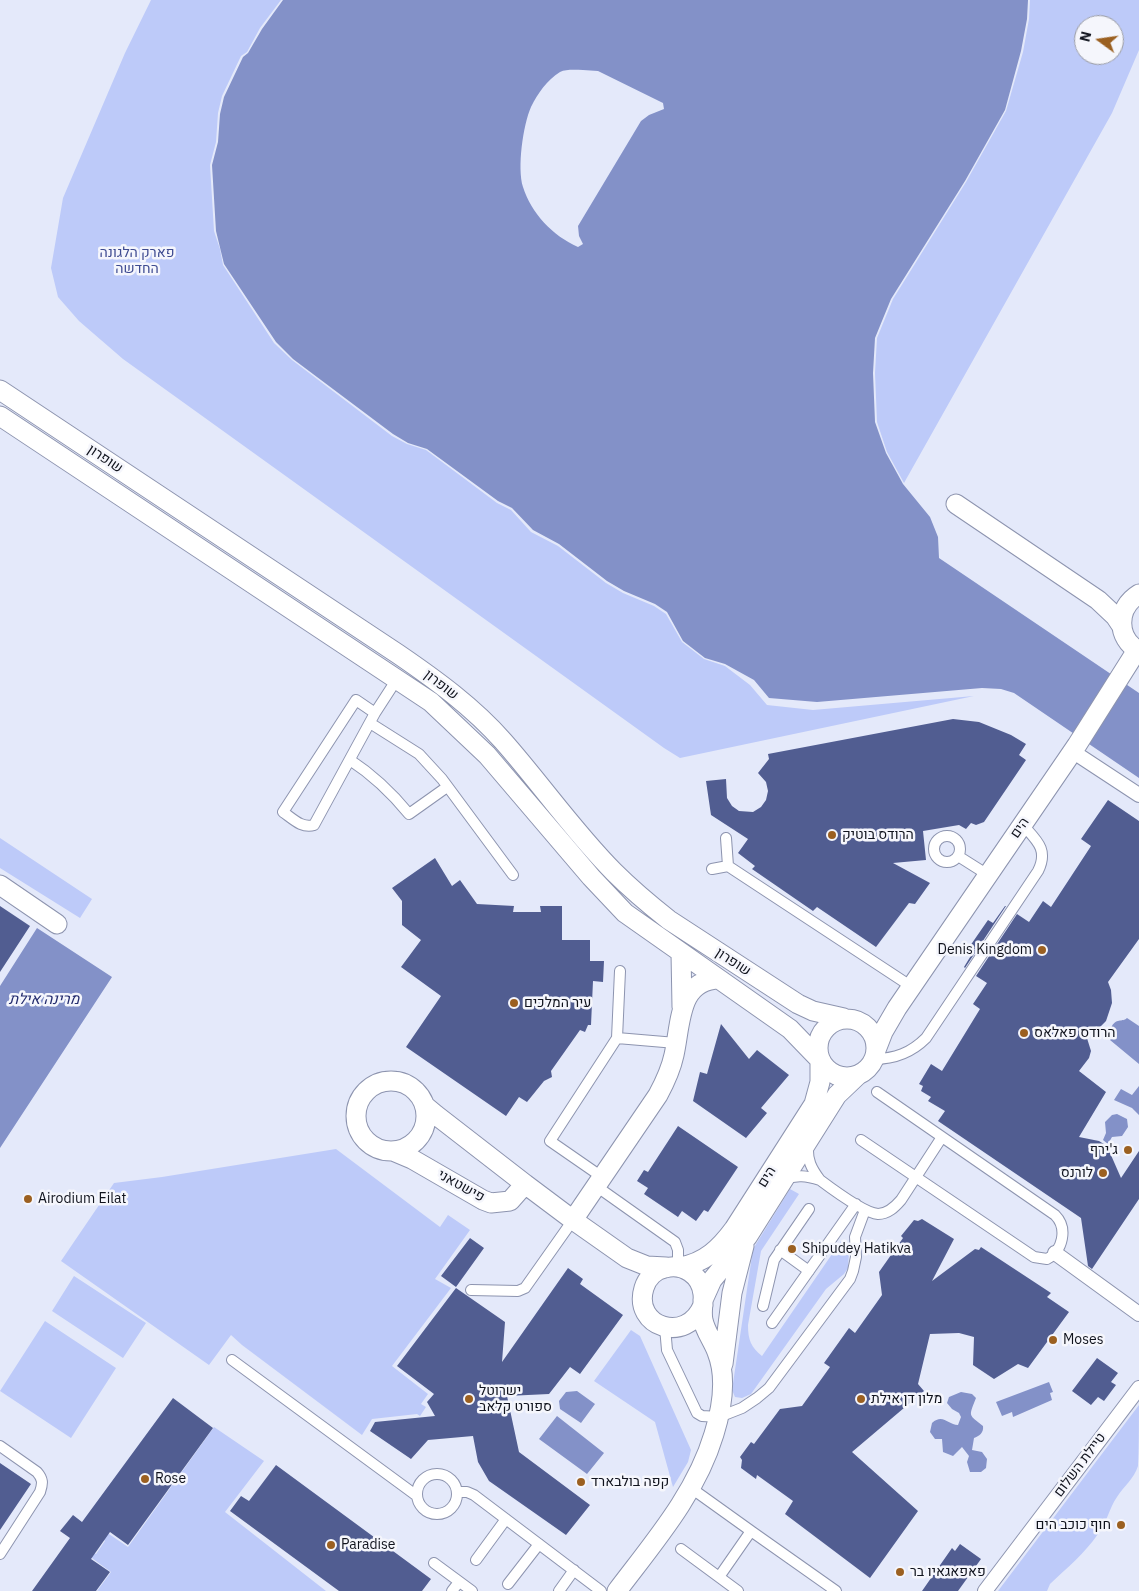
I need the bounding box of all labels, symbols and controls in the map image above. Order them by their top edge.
north arrow [1074,15,1124,65]
text: N [1075,30,1095,44]
park label: פארק הלגונה החדשה [100,245,174,278]
street label: שופרון [84,441,126,477]
street label: שופרון [420,666,462,704]
street label: הים [1007,814,1033,842]
place label: הרודס בוטיק [842,827,914,843]
marker: הרודס בוטיק [826,829,838,841]
place label: Denis Kingdom [938,942,1032,958]
street label: שופרון [712,944,754,980]
marker: Denis Kingdom [1036,944,1048,956]
water label: מרינה אילת [9,991,79,1009]
place label: עיר המלכים [524,995,591,1011]
marker: עיר המלכים [508,997,520,1009]
place label: הרודס פאלאס [1034,1025,1116,1041]
marker: הרודס פאלאס [1018,1027,1030,1039]
place label: ג'ירף [1090,1142,1118,1158]
marker: ג'ירף [1122,1144,1134,1156]
street label: הים [754,1163,780,1191]
place label: לורנס [1061,1165,1093,1181]
street label: פישטאני [435,1166,487,1206]
marker: לורנס [1097,1167,1109,1179]
place label: Airodium Eilat [38,1191,126,1207]
marker: Airodium Eilat [22,1193,34,1205]
place label: Shipudey Hatikva [802,1241,911,1257]
marker: Shipudey Hatikva [786,1243,798,1255]
place label: Moses [1063,1332,1104,1348]
marker: Moses [1047,1334,1059,1346]
place label: ישרוטל ספורט קלאב [479,1383,552,1415]
place label: מלון דן אילת [871,1391,942,1407]
marker: ישרוטל ספורט קלאב [463,1393,475,1405]
marker: מלון דן אילת [855,1393,867,1405]
street label: טיילת השלום [1050,1430,1110,1500]
place label: Rose [155,1471,186,1487]
marker: Rose [139,1473,151,1485]
place label: קפה בולבארד [591,1474,669,1490]
marker: קפה בולבארד [575,1476,587,1488]
place label: חוף כוכב הים [1036,1517,1111,1533]
marker: חוף כוכב הים [1115,1519,1127,1531]
place label: Paradise [341,1537,396,1553]
marker: Paradise [325,1539,337,1551]
place label: פאפאגאיו בר [910,1564,986,1580]
marker: פאפאגאיו בר [894,1566,906,1578]

